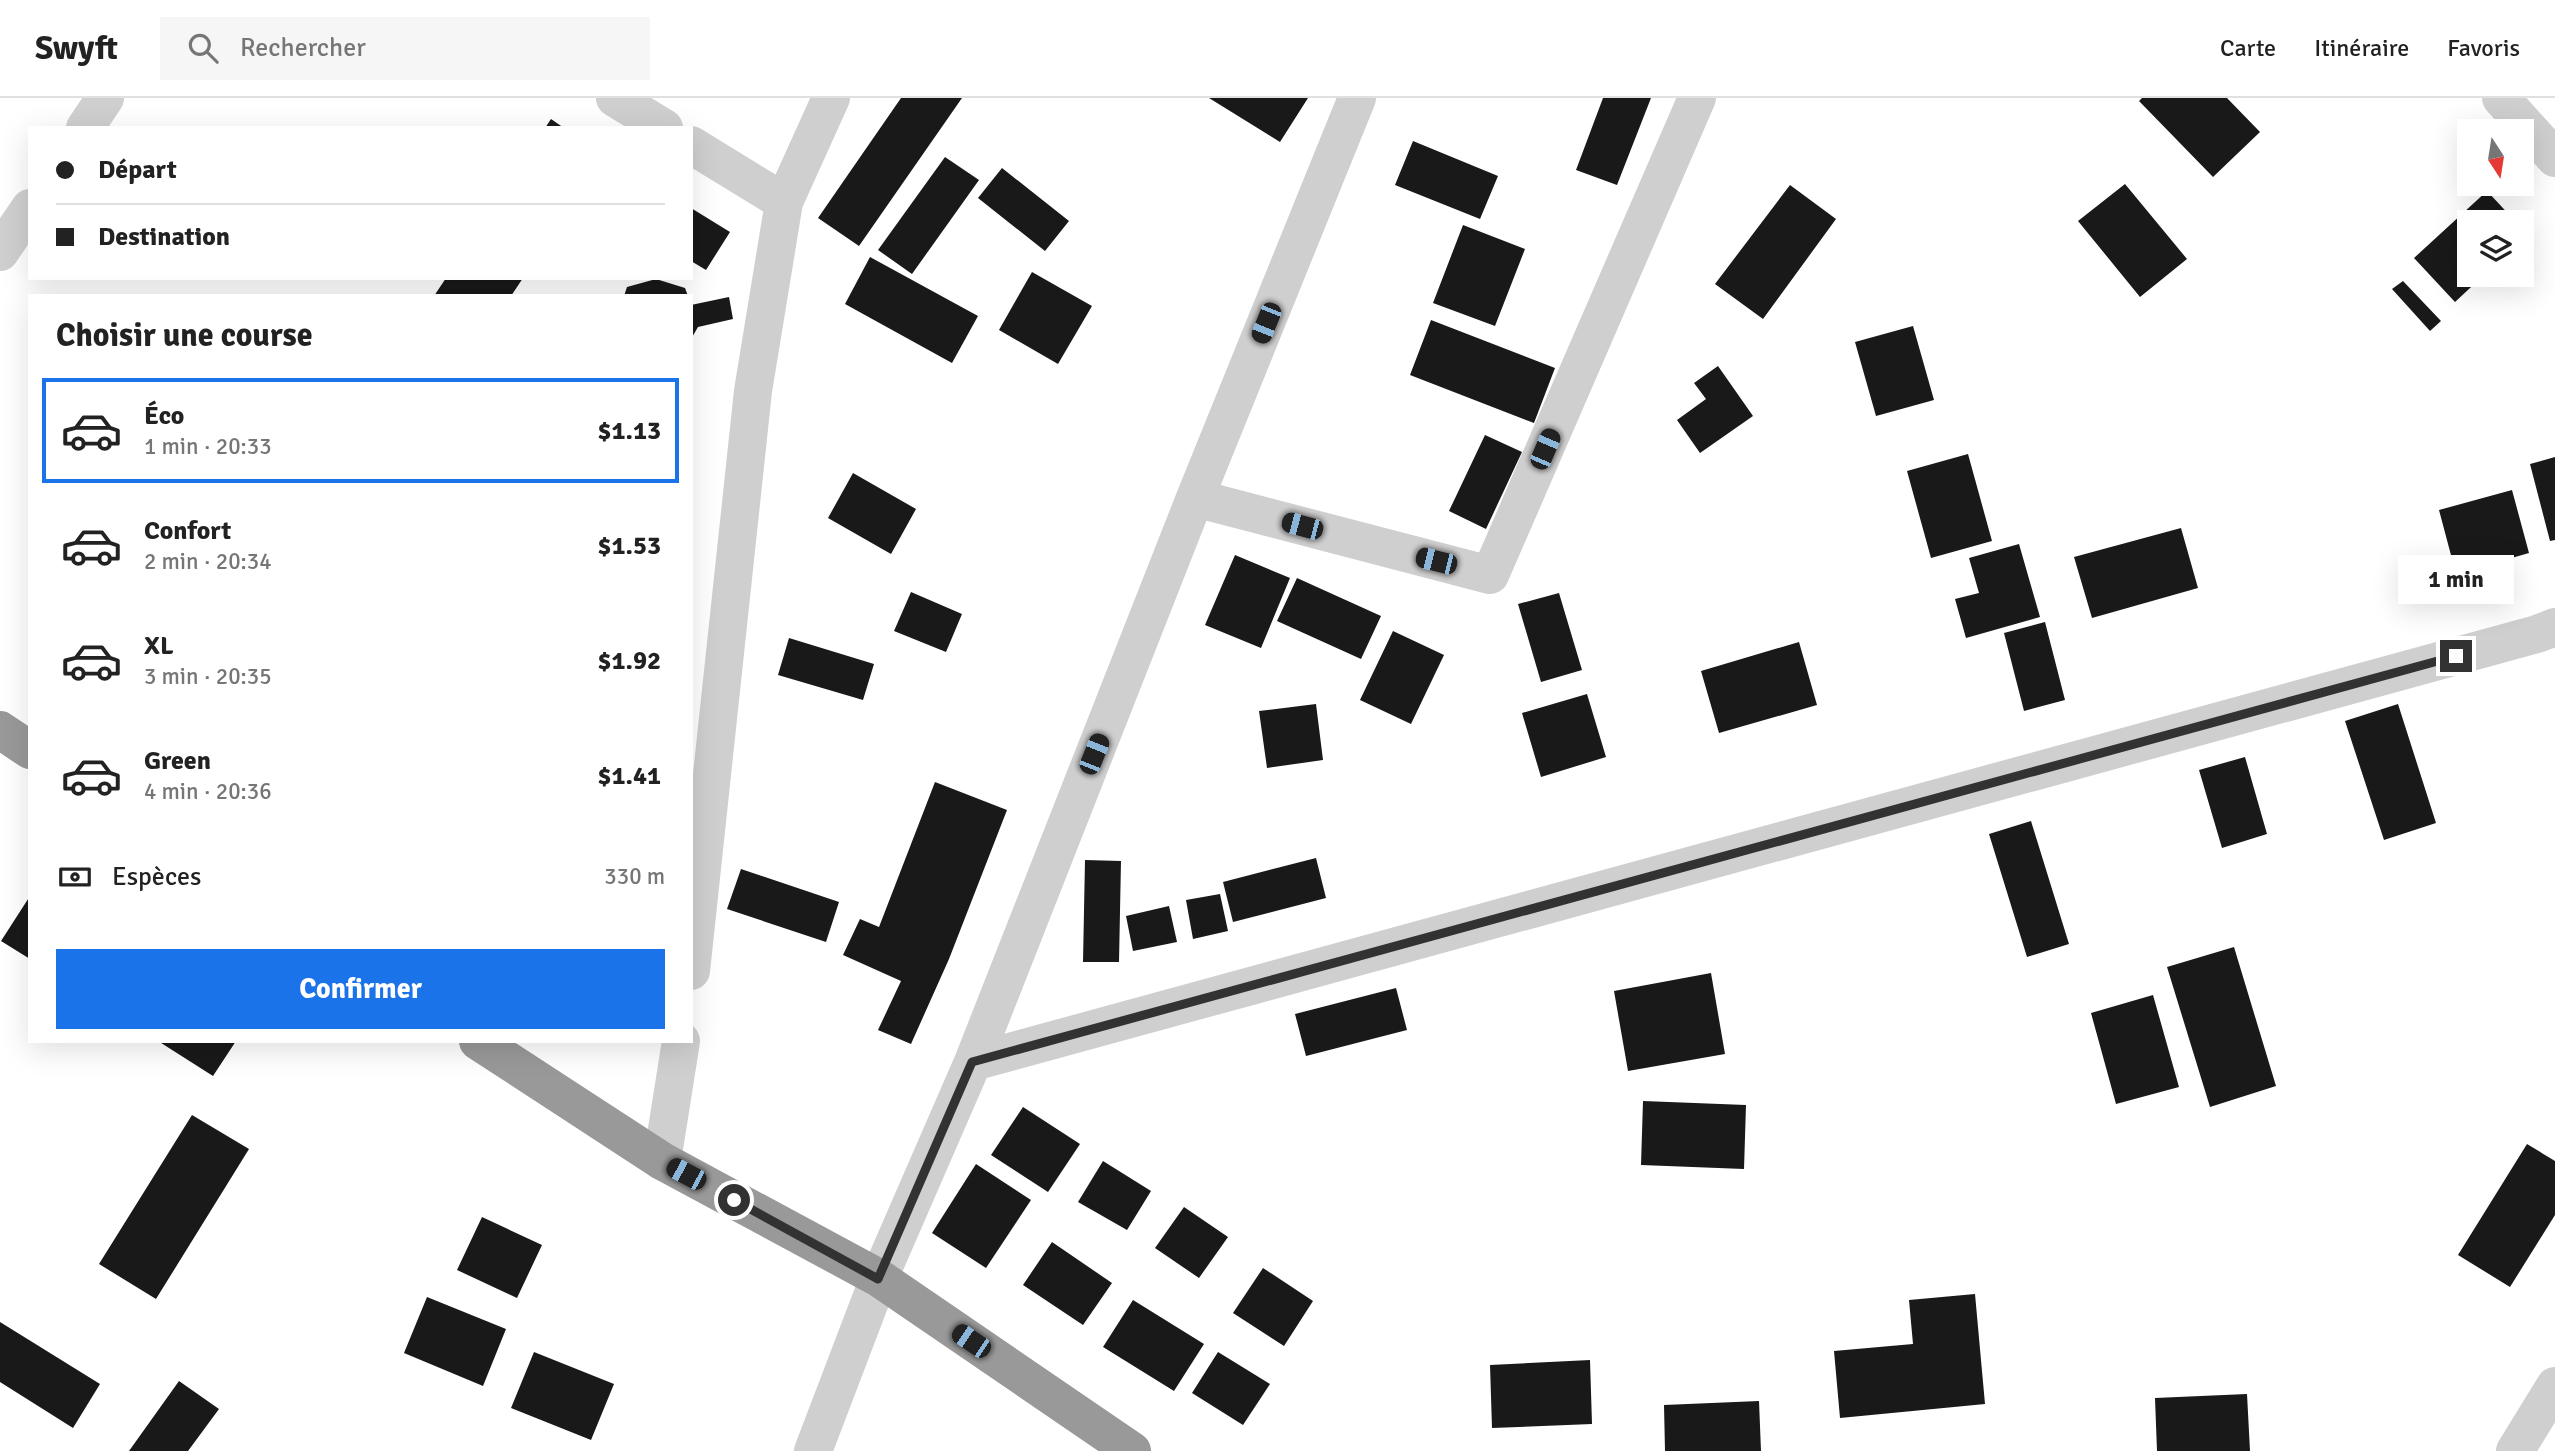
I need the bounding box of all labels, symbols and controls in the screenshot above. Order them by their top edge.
search box [160,17,650,80]
text: Swyft [35,28,118,69]
icon: search [184,29,222,67]
text: Rechercher [240,32,366,64]
text: Carte [2220,33,2276,63]
text: Itinéraire [2314,33,2409,63]
text: Favoris [2447,33,2520,63]
north arrow [2457,119,2534,196]
map controls [2457,119,2534,287]
text: Départ [98,154,177,186]
button: layers [2457,210,2534,287]
text: Destination [98,221,230,253]
car [1249,300,1284,346]
text: Choisir une course [56,316,313,355]
icon: car [60,399,123,462]
text: Éco [144,400,184,432]
text: $1.13 [597,415,661,447]
car [1528,426,1563,472]
text: 1 min · 20:33 [144,432,272,461]
car [1279,510,1326,542]
icon: car [60,514,123,577]
text: Confort [144,515,231,547]
text: $1.53 [597,530,661,562]
car [1414,546,1459,576]
text: 2 min · 20:34 [144,547,272,576]
callout: 1 min [2398,554,2514,603]
text: 1 min [2428,565,2484,594]
icon: car [60,629,123,692]
text: XL [144,630,174,662]
route end [2440,640,2472,672]
text: $1.92 [597,645,661,677]
text: 3 min · 20:35 [144,662,272,691]
car [1077,731,1112,777]
icon: car [60,744,123,807]
text: Green [144,745,211,777]
text: $1.41 [597,760,661,792]
text: 4 min · 20:36 [144,777,272,806]
icon: cash [56,858,94,896]
text: Espèces [112,861,201,893]
text: 330 m [604,862,665,891]
button: Confirmer [56,949,665,1029]
car [663,1155,710,1193]
route start [718,1184,750,1216]
car [948,1321,995,1361]

